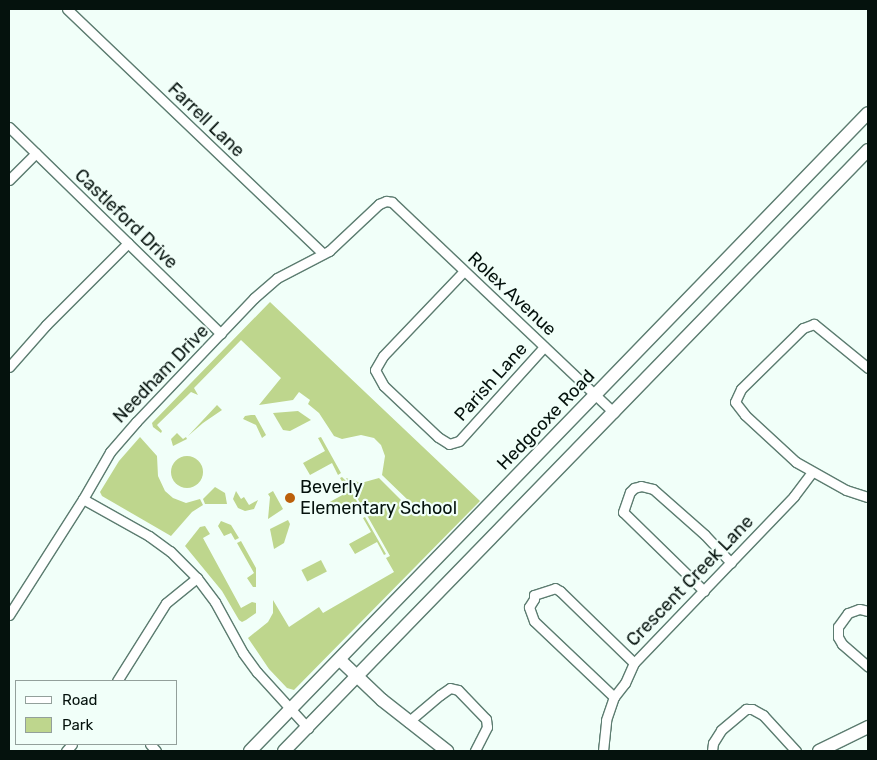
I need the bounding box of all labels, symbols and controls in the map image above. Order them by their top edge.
street label: Farrell Lane [163,78,249,162]
street label: Castleford Drive [70,164,182,274]
street label: Rolex Avenue [463,247,561,341]
street label: Needham Drive [109,320,213,428]
street label: Parish Lane [450,338,532,426]
street label: Hedgcoxe Road [493,365,599,475]
place label: Beverly Elementary School [300,477,458,520]
marker: Beverly Elementary School [284,492,296,504]
street label: Crescent Creek Lane [622,511,758,651]
legend [15,680,178,745]
text: Road [62,691,98,709]
text: Park [62,716,93,734]

